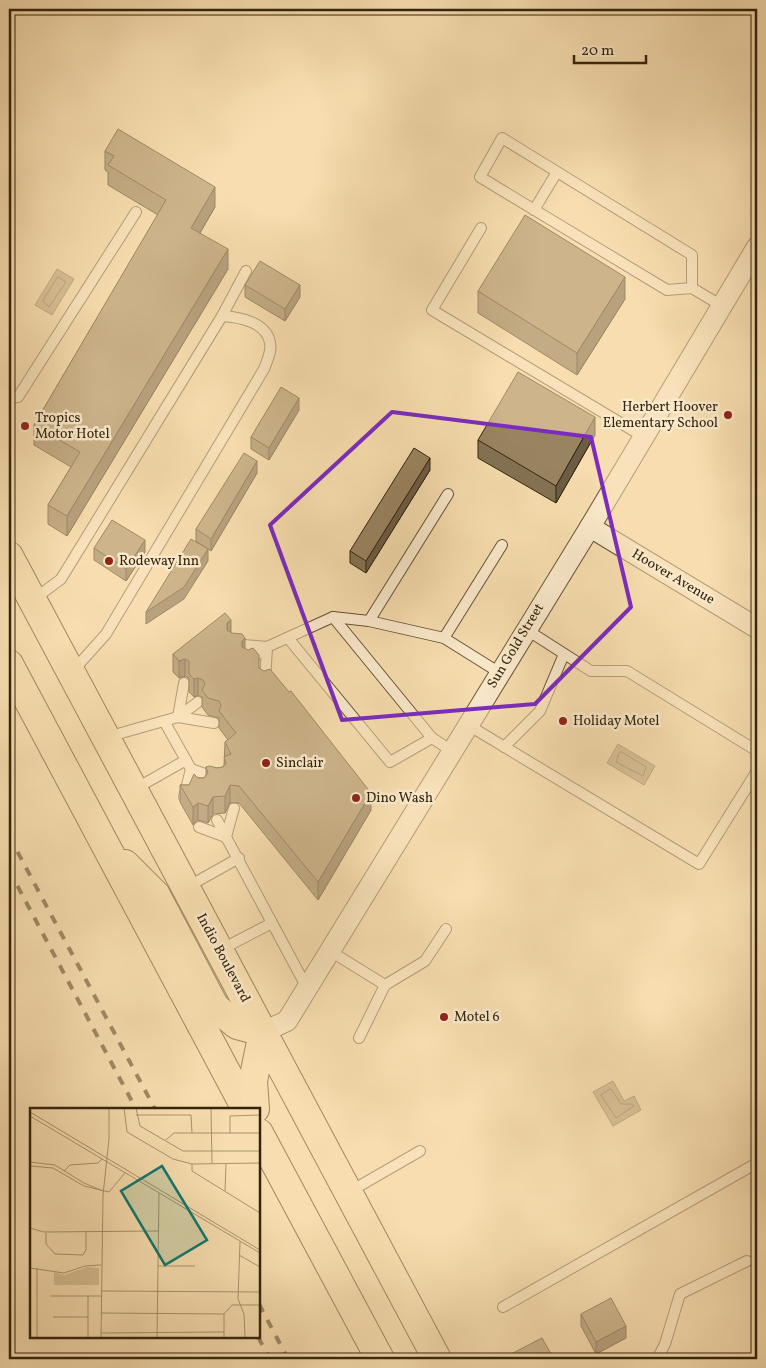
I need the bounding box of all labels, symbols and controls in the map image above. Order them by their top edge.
scale bar [574,32,646,64]
text: 20 m [581,41,614,62]
place label: Herbert Hoover Elementary School [603,398,718,433]
place label: Tropics Motor Hotel [35,409,110,444]
marker: Herbert Hoover Elementary School [722,409,734,421]
marker: Tropics Motor Hotel [19,420,31,432]
street label: Hoover Avenue [628,545,718,609]
place label: Rodeway Inn [119,552,199,571]
marker: Rodeway Inn [103,555,115,567]
street label: Sun Gold Street [483,600,549,692]
place label: Holiday Motel [573,712,659,731]
marker: Holiday Motel [557,715,569,727]
place label: Sinclair [276,754,324,773]
marker: Sinclair [260,757,272,769]
place label: Dino Wash [366,789,433,808]
marker: Dino Wash [350,792,362,804]
street label: Indio Boulevard [191,910,255,1006]
place label: Motel 6 [454,1008,500,1027]
marker: Motel 6 [438,1011,450,1023]
inset map [30,1108,260,1338]

